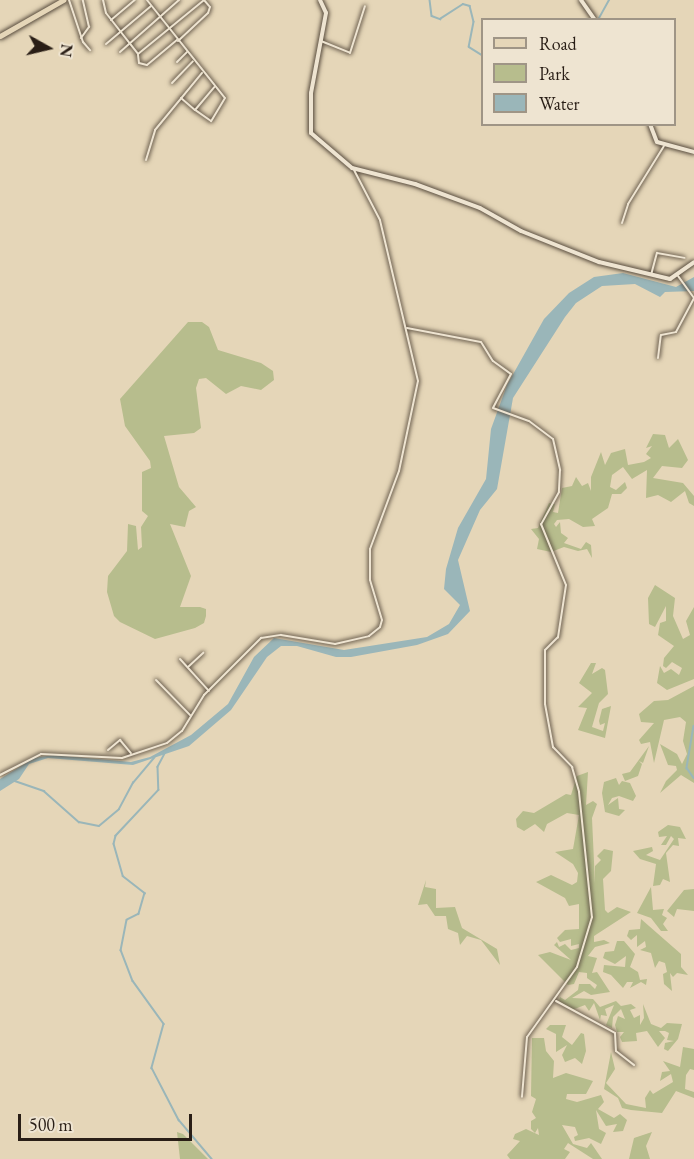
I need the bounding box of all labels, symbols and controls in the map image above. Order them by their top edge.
north arrow [18,18,78,78]
legend [481,18,676,126]
text: Road [539,32,577,55]
text: N [55,43,78,58]
text: Park [539,62,570,85]
text: Water [539,92,580,115]
scale bar [21,1102,195,1140]
text: 500 m [29,1113,73,1136]

